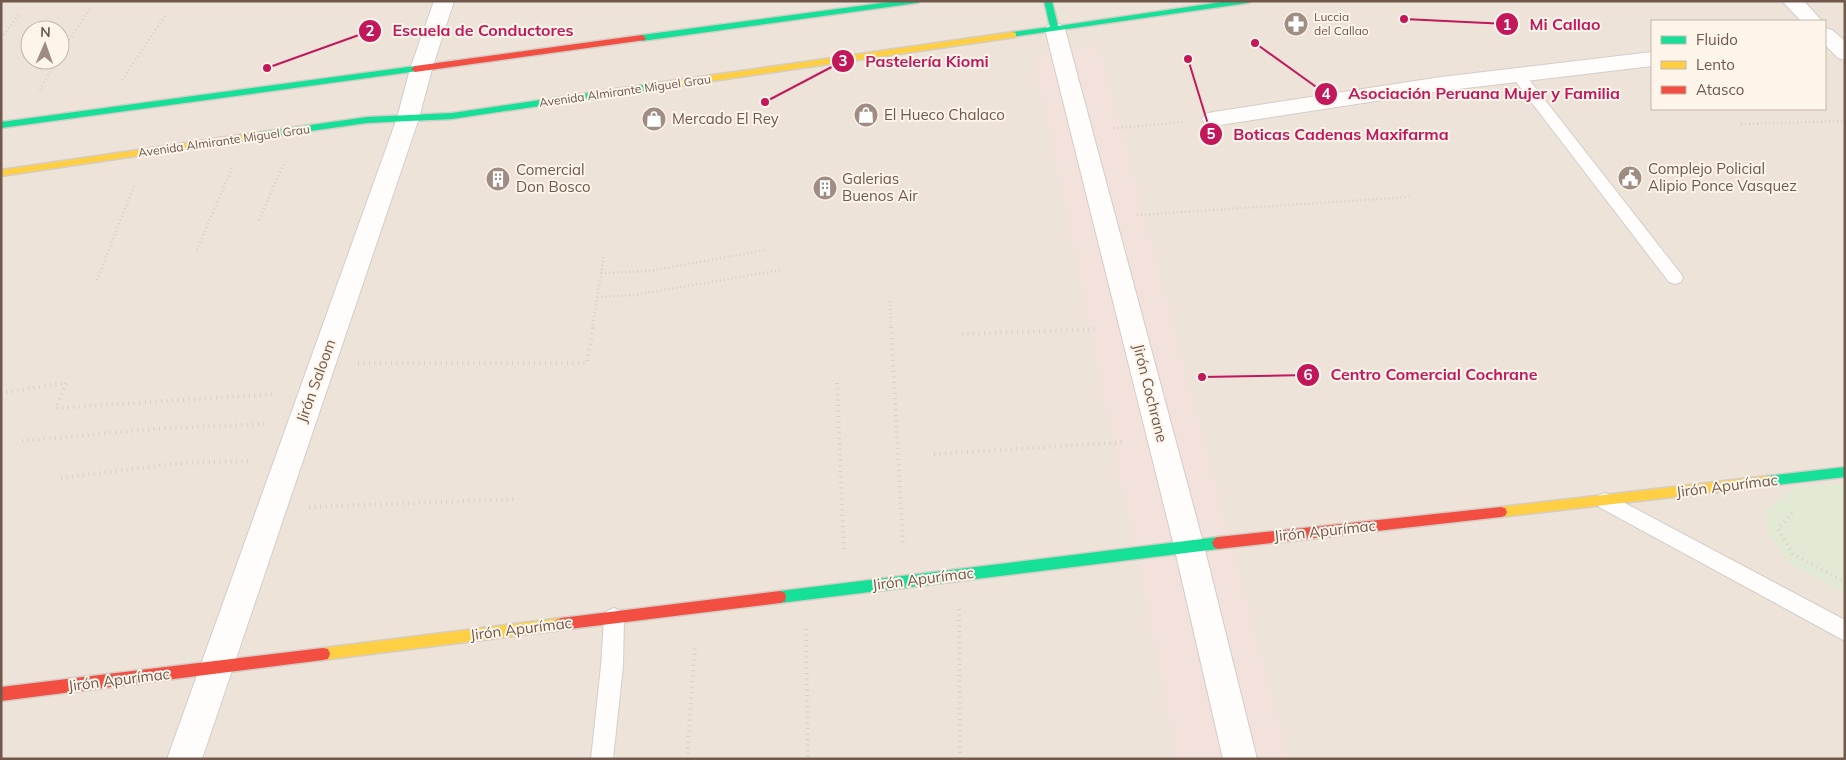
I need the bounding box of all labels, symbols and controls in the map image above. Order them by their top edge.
place label: Luccia del Callao [1314,9,1369,38]
callout: Mi Callao [1495,9,1611,40]
pharmacy icon: Luccia del Callao [1283,11,1309,37]
text: Mi Callao [1530,14,1600,34]
callout: Escuela de Conductores [358,15,584,46]
text: 1 [1502,15,1512,34]
north arrow [20,20,70,70]
text: Escuela de Conductores [393,20,573,40]
legend [1651,20,1826,110]
text: 2 [365,21,375,40]
text: N [40,23,51,41]
text: Fluido [1696,30,1738,49]
callout: Pastelería Kiomi [831,45,999,76]
text: 3 [838,51,848,70]
text: Pastelería Kiomi [865,51,989,71]
text: Lento [1696,55,1735,74]
street label: Avenida Almirante Miguel Grau [538,71,712,110]
callout: Asociación Peruana Mujer y Familia [1313,78,1630,109]
text: Atasco [1696,80,1744,99]
text: Asociación Peruana Mujer y Familia [1348,83,1620,103]
text: 4 [1321,84,1331,103]
shop icon: El Hueco Chalaco [853,102,879,128]
place label: El Hueco Chalaco [884,105,1005,124]
shop icon: Mercado El Rey [641,106,667,132]
place label: Mercado El Rey [672,109,779,128]
callout: Boticas Cadenas Maxifarma [1199,118,1459,149]
street label: Avenida Almirante Miguel Grau [137,121,311,160]
text: 5 [1206,124,1216,143]
text: Boticas Cadenas Maxifarma [1233,124,1449,144]
place label: Complejo Policial Alipio Ponce Vasquez [1648,159,1797,195]
place label: Comercial Don Bosco [516,160,591,196]
public building icon: Complejo Policial Alipio Ponce Vasquez [1617,165,1643,191]
building icon: Comercial Don Bosco [485,166,511,192]
place label: Galerias Buenos Air [842,169,918,205]
building icon: Galerias Buenos Air [812,175,838,201]
street label: Jirón Saloom [292,337,339,425]
street label: Jirón Cochrane [1129,342,1172,444]
callout: Centro Comercial Cochrane [1296,359,1548,390]
text: Centro Comercial Cochrane [1331,364,1538,384]
text: 6 [1303,365,1313,384]
street label: Jirón Apurímac [1675,470,1779,501]
street label: Jirón Apurímac [1273,516,1377,545]
street label: Jirón Apurímac [871,563,975,594]
street label: Jirón Apurímac [469,613,573,644]
street label: Jirón Apurímac [67,664,171,695]

